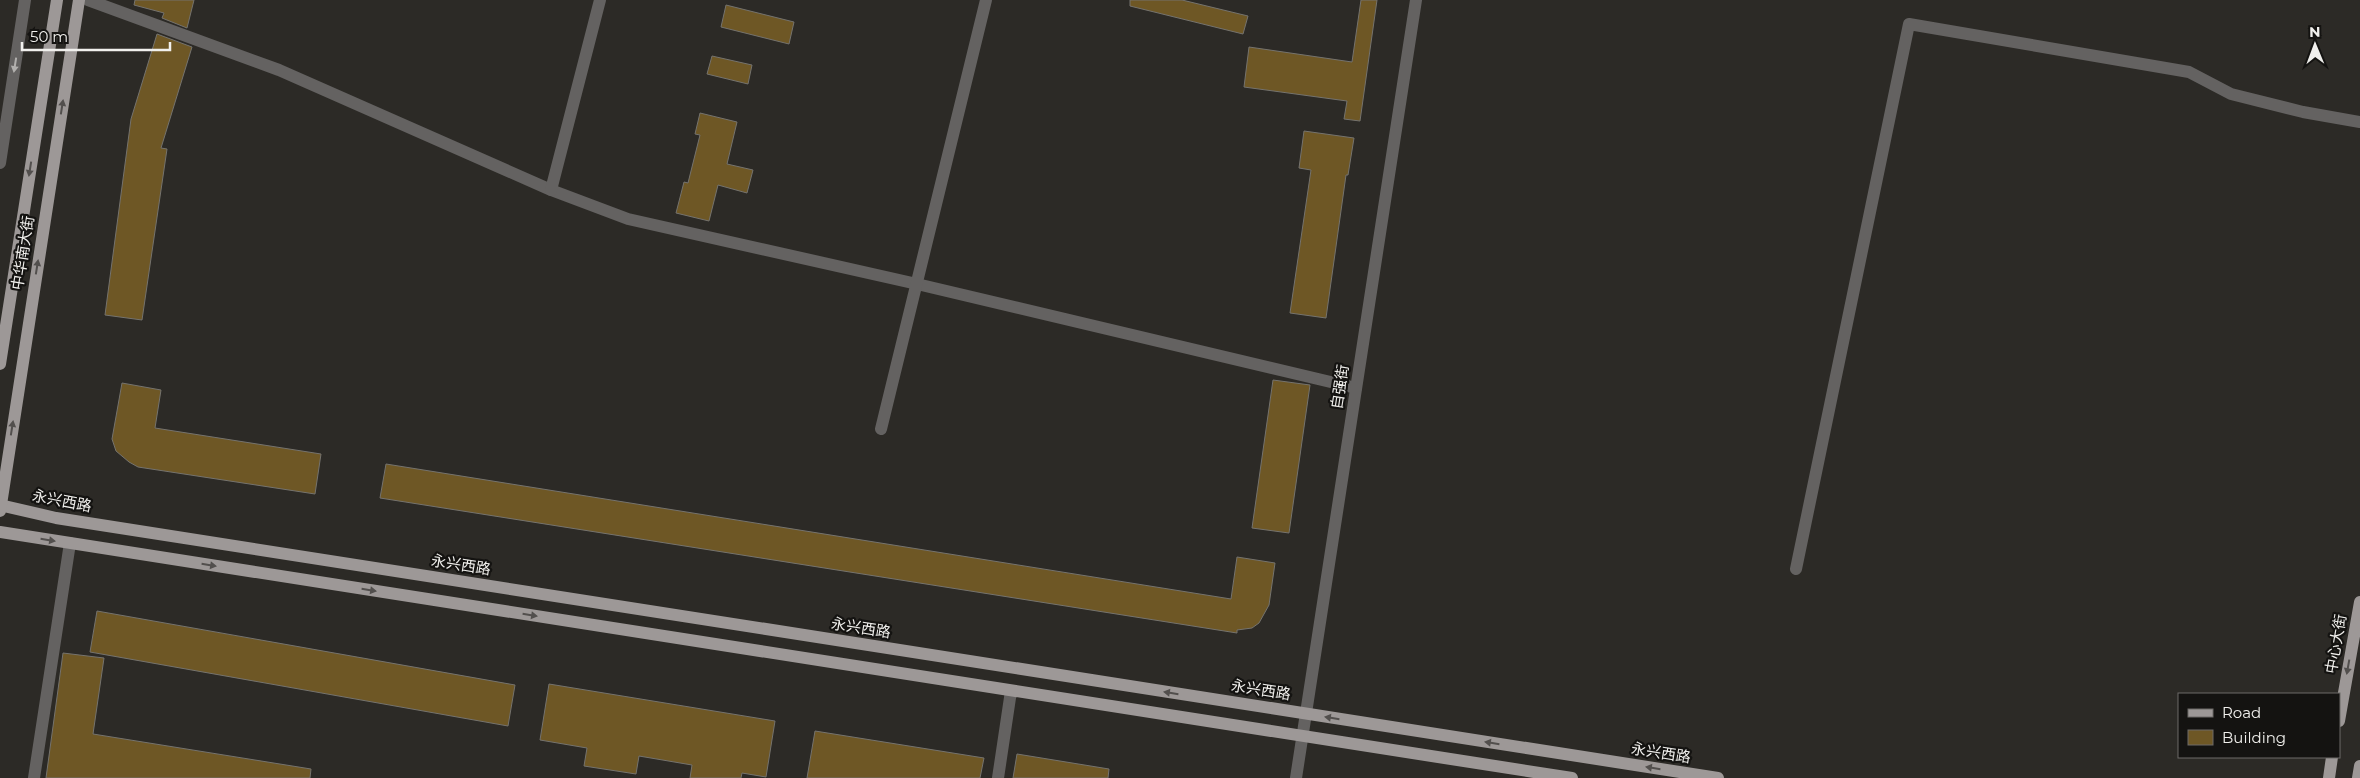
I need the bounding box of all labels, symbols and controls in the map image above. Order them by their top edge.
scale bar [22,20,170,52]
north arrow [2290,20,2340,70]
text: N [2309,23,2321,41]
text: 50 m [30,27,68,46]
one-way arrow [11,58,19,74]
one-way arrow [59,98,67,114]
one-way arrow [26,162,34,178]
street label: 中华南大街 [7,214,38,291]
one-way arrow [34,259,42,275]
street label: 自强街 [1327,363,1352,411]
one-way arrow [9,420,17,436]
street label: 永兴西路 [31,485,93,516]
one-way arrow [40,536,56,544]
street label: 永兴西路 [430,550,492,579]
one-way arrow [201,561,217,569]
one-way arrow [362,586,378,594]
one-way arrow [522,611,538,619]
street label: 永兴西路 [830,613,892,642]
street label: 中心大街 [2321,613,2350,675]
one-way arrow [2344,659,2352,675]
street label: 永兴西路 [1230,675,1292,704]
one-way arrow [1163,688,1179,696]
legend [2178,693,2340,758]
text: Road [2222,703,2261,722]
one-way arrow [1323,713,1339,721]
text: Building [2222,728,2286,747]
one-way arrow [1484,738,1500,746]
street label: 永兴西路 [1630,738,1692,767]
one-way arrow [1644,763,1660,771]

